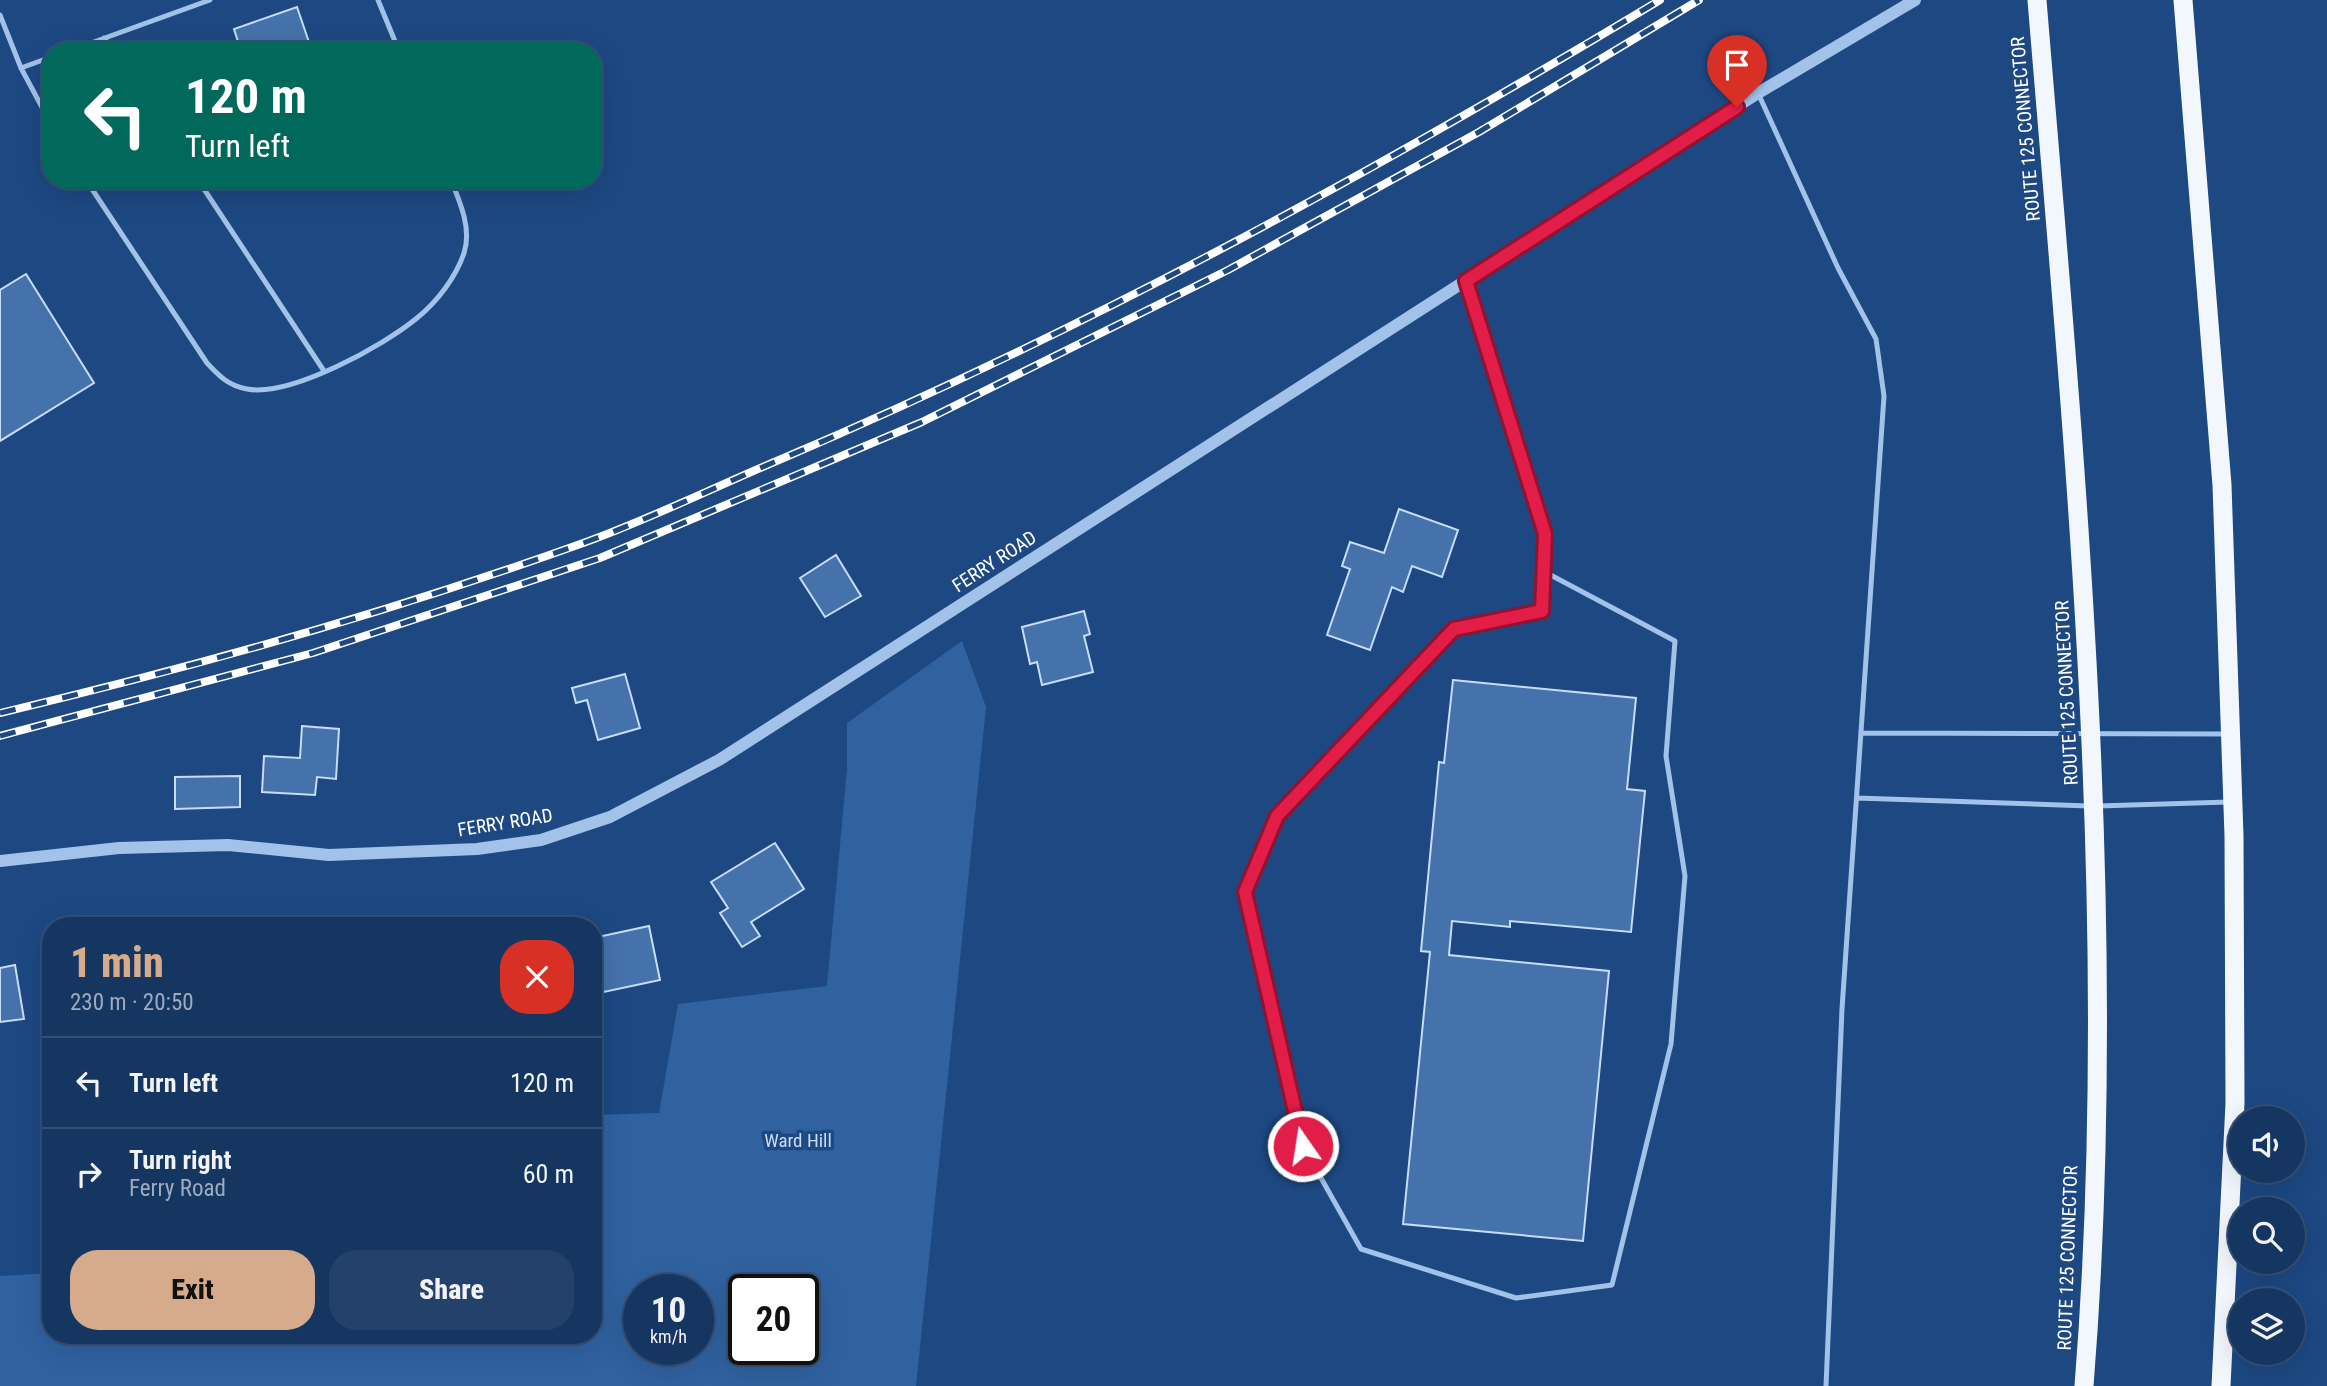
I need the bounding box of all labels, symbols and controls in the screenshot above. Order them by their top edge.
pin [1707,35,1767,107]
street label: ROUTE 125 CONNECTOR [2006,36,2045,222]
icon: arrive [1718,46,1756,84]
text: 120 m [185,68,307,125]
icon: left [70,70,161,161]
text: Turn left [185,127,290,165]
street label: FERRY ROAD [948,526,1041,597]
street label: ROUTE 125 CONNECTOR [2050,600,2083,786]
street label: FERRY ROAD [456,804,554,841]
text: 1 min [70,938,164,987]
button: close [500,940,574,1014]
text: 230 m · 20:50 [70,989,194,1016]
icon: left [70,1064,108,1102]
text: Turn left [129,1068,218,1098]
text: 120 m [510,1068,574,1098]
map controls [2228,1106,2305,1365]
button: sound [2228,1106,2305,1183]
position arrow [1266,1109,1340,1183]
park label: Ward Hill [764,1129,832,1152]
text: Turn right [129,1145,231,1175]
icon: right [70,1155,108,1193]
text: 60 m [523,1159,574,1189]
street label: ROUTE 125 CONNECTOR [2053,1165,2082,1351]
text: Ferry Road [129,1175,226,1202]
button: search [2228,1197,2305,1274]
button: Exit [70,1250,315,1330]
button: Share [329,1250,574,1330]
speed limit sign: 20 [728,1274,819,1365]
button: layers [2228,1288,2305,1365]
text: 10 [651,1290,686,1331]
text: km/h [650,1326,687,1347]

